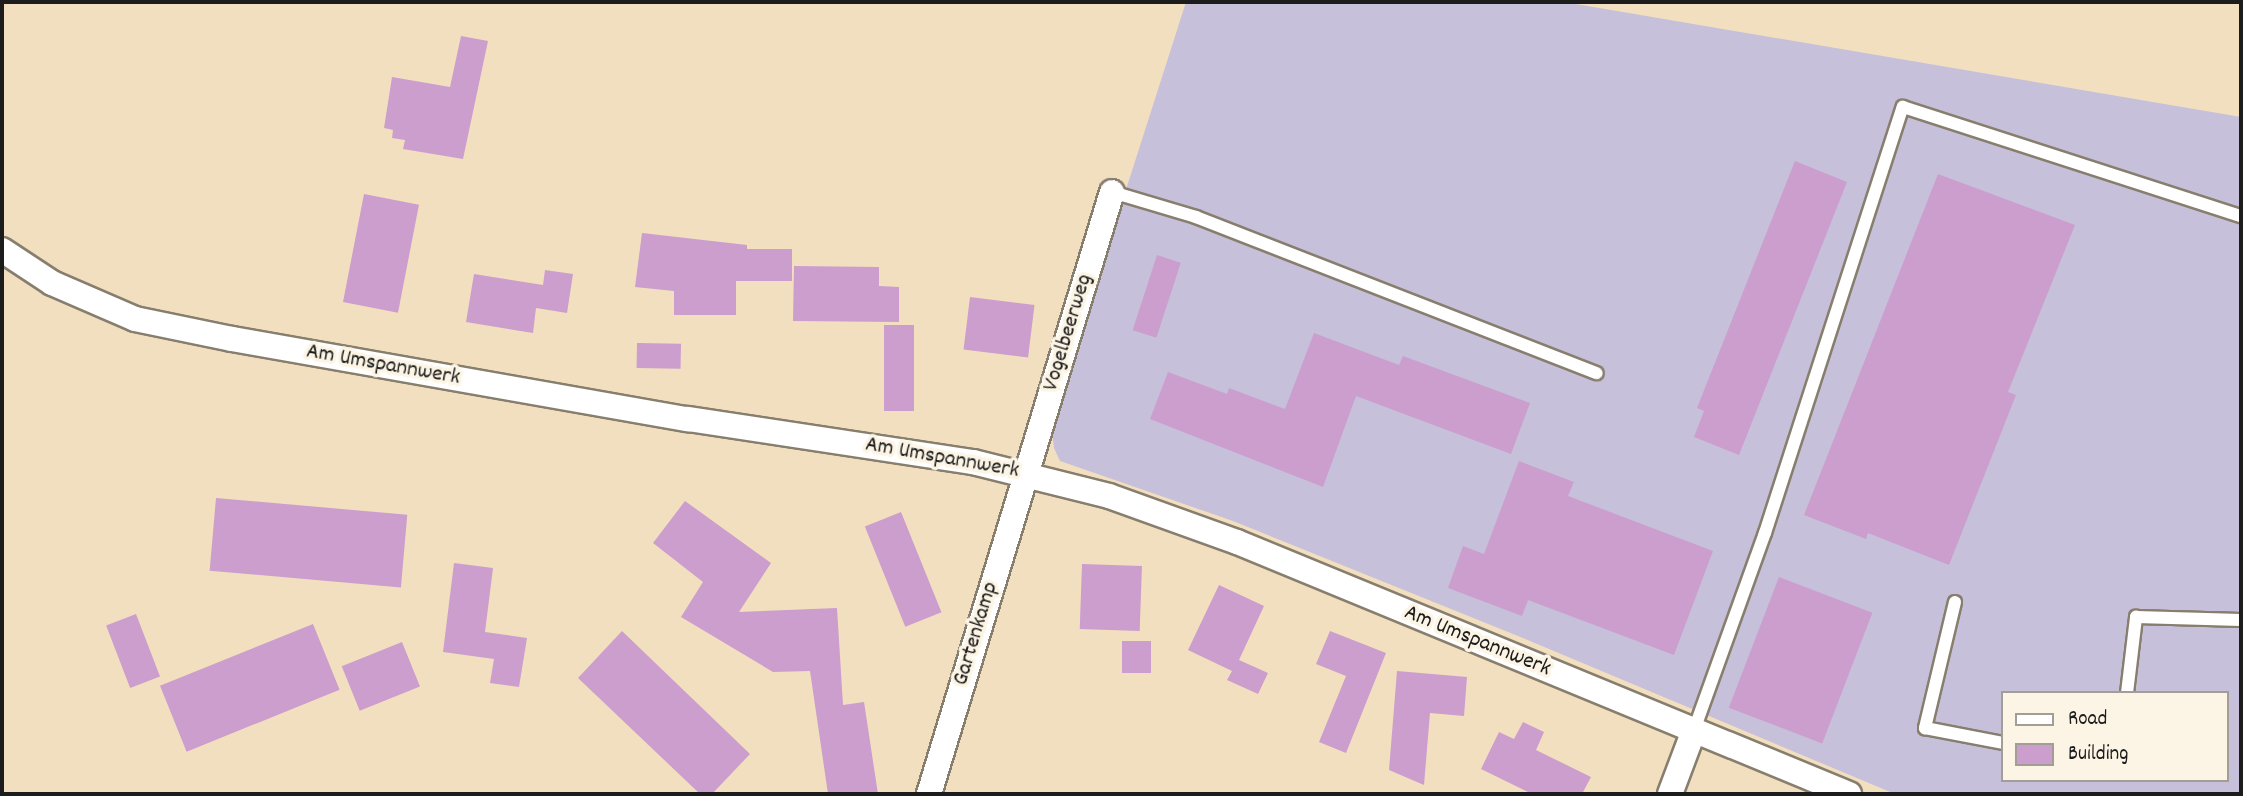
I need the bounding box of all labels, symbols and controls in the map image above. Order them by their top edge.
street label: Vogelbeerweg [1038,271,1100,395]
street label: Am Umspannwerk [304,339,462,393]
street label: Am Umspannwerk [863,432,1021,486]
street label: Gartenkamp [948,579,1006,689]
street label: Am Umspannwerk [1400,600,1554,684]
legend [2002,691,2229,782]
text: Road [2068,705,2107,735]
text: Building [2068,740,2128,770]

